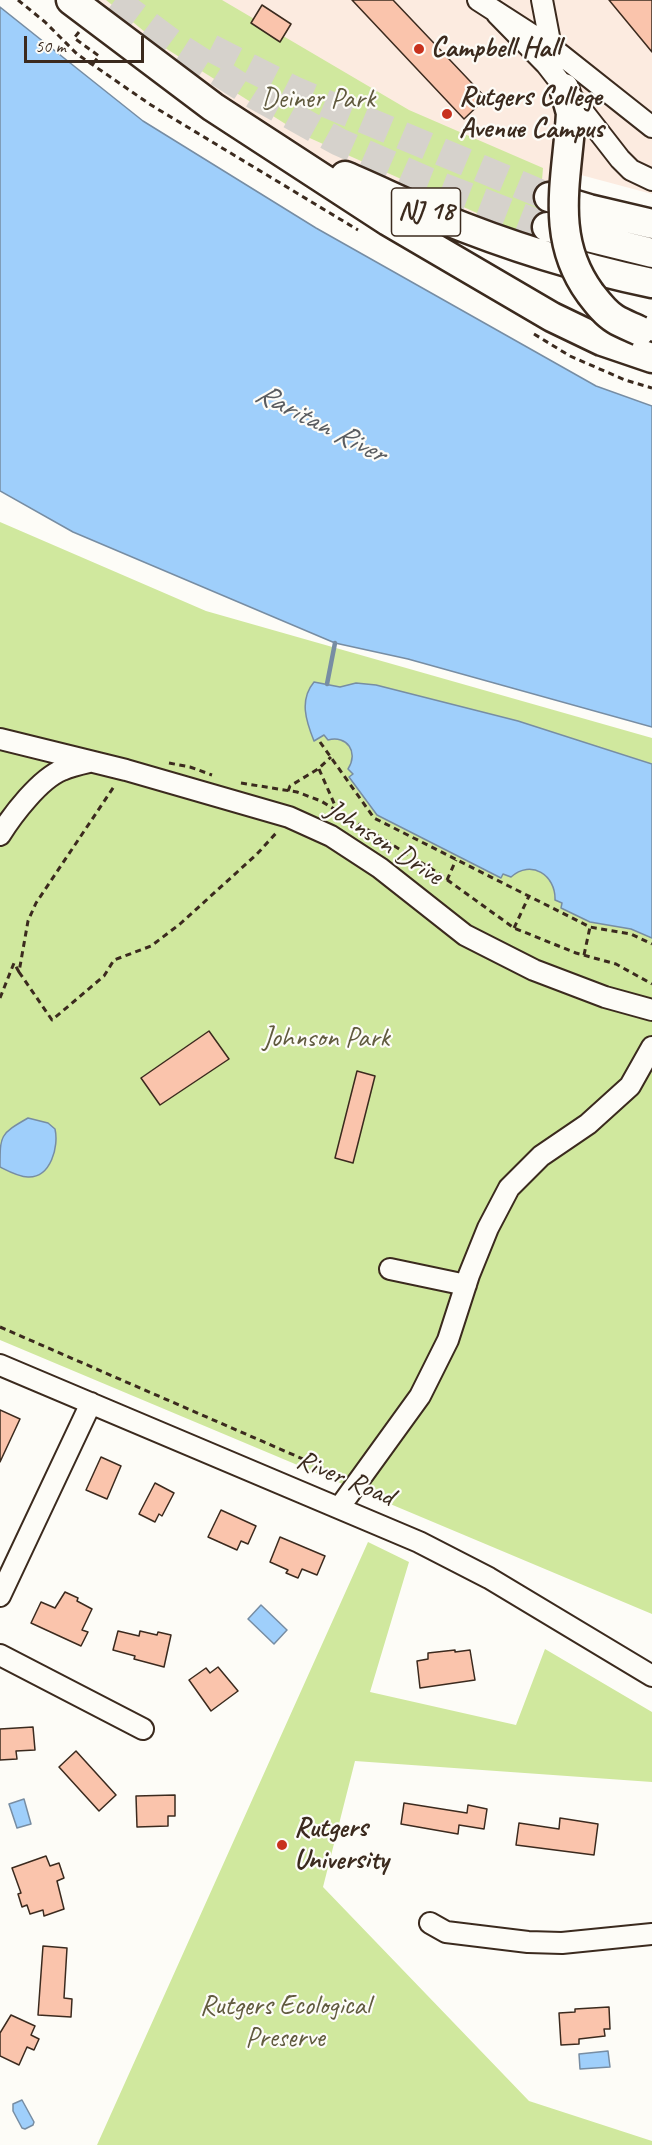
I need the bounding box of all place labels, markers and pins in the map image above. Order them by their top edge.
place label: Campbell Hall [431,32,560,66]
marker: Campbell Hall [412,42,426,56]
place label: Rutgers College Avenue Campus [459,81,604,147]
marker: Rutgers College Avenue Campus [440,107,454,121]
place label: Rutgers University [294,1812,389,1878]
marker: Rutgers University [275,1838,289,1852]

